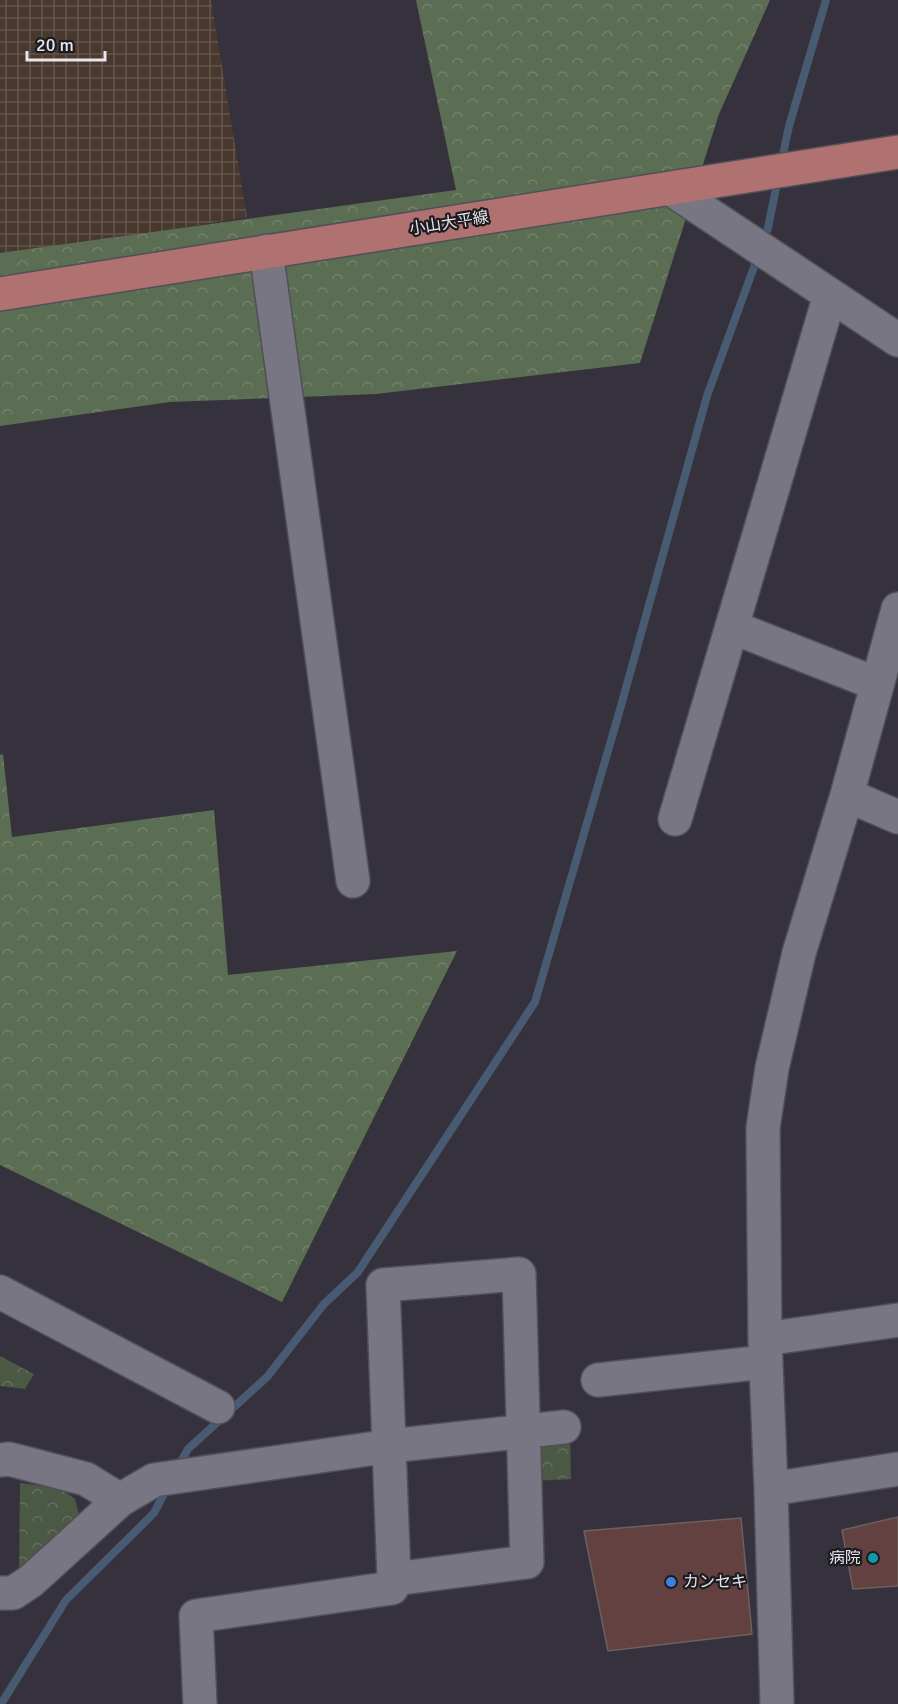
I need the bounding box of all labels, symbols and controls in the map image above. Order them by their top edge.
scale bar [27,24,105,62]
text: 20 m [36,34,74,56]
street label: 小山大平線 [408,207,490,239]
place label: 病院 [829,1548,861,1568]
marker: 病院 [866,1551,880,1565]
place label: カンセキ [683,1572,747,1592]
marker: カンセキ [664,1575,678,1589]

